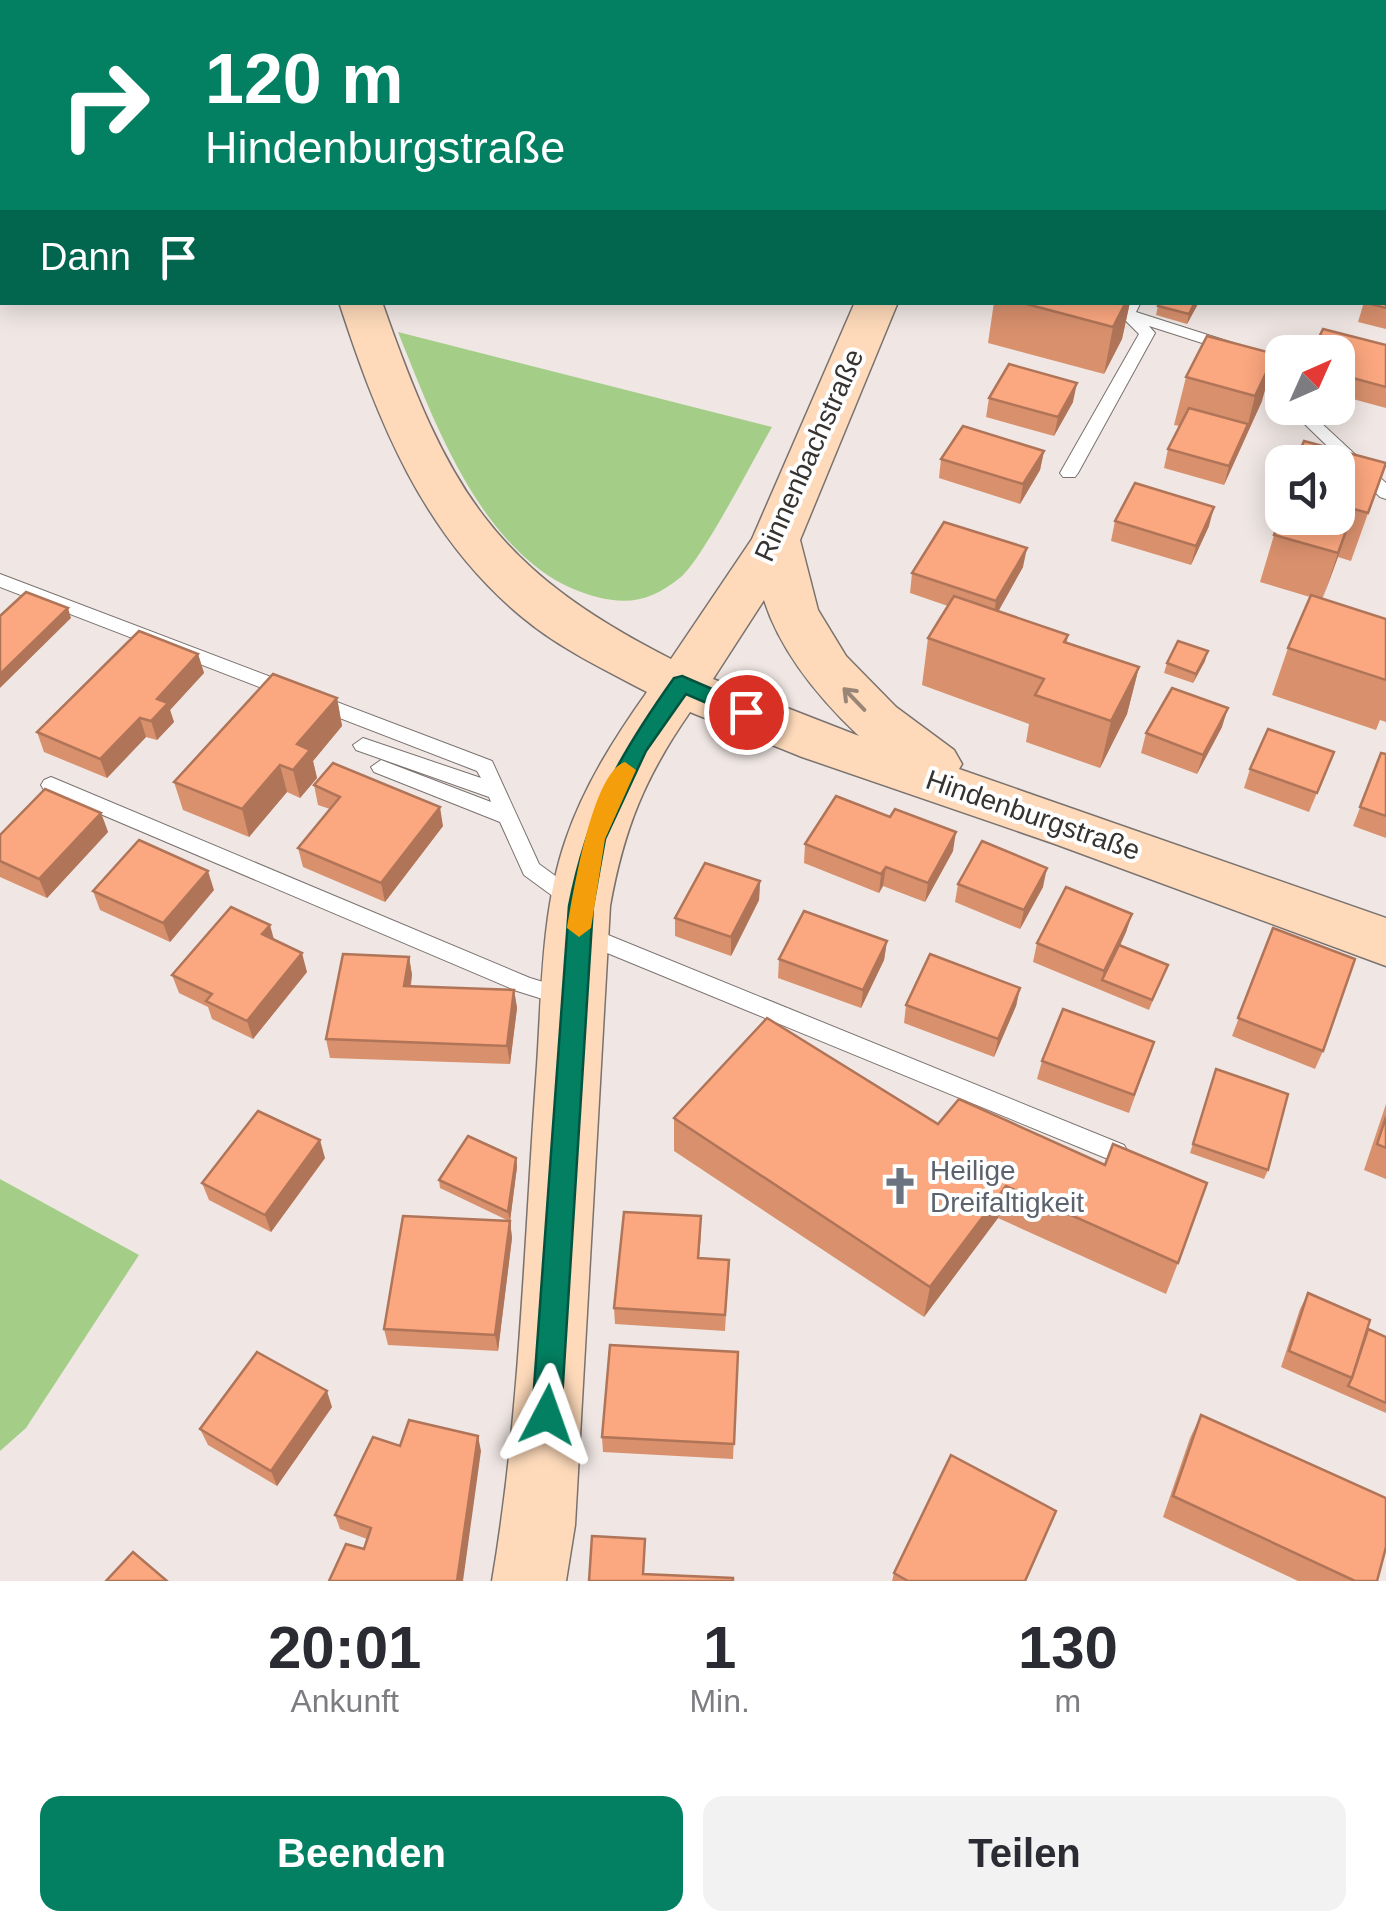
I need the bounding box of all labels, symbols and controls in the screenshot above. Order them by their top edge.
icon: right [40,40,170,170]
text: 120 m [205,40,403,118]
text: Hindenburgstraße [205,122,565,173]
icon: arrive [151,230,206,285]
text: Dann [40,236,131,278]
north arrow [1265,335,1355,425]
map controls [1265,335,1355,535]
street label: Rinnenbachstraße [748,344,870,566]
button: sound [1265,445,1355,535]
pin [704,670,789,755]
icon: arrive [719,685,774,740]
one-way arrow [842,687,866,711]
street label: Hindenburgstraße [922,764,1144,866]
place label: Heilige Dreifaltigkeit [930,1155,1084,1218]
church icon: Heilige Dreifaltigkeit [879,1165,921,1207]
position arrow [495,1363,599,1467]
text: 20:01 [268,1614,421,1681]
text: 1 [703,1614,736,1681]
text: 130 [1018,1614,1118,1681]
text: Ankunft [290,1683,399,1719]
text: Min. [689,1683,750,1719]
text: m [1055,1683,1081,1719]
button: Beenden [40,1796,683,1911]
button: Teilen [703,1796,1346,1911]

